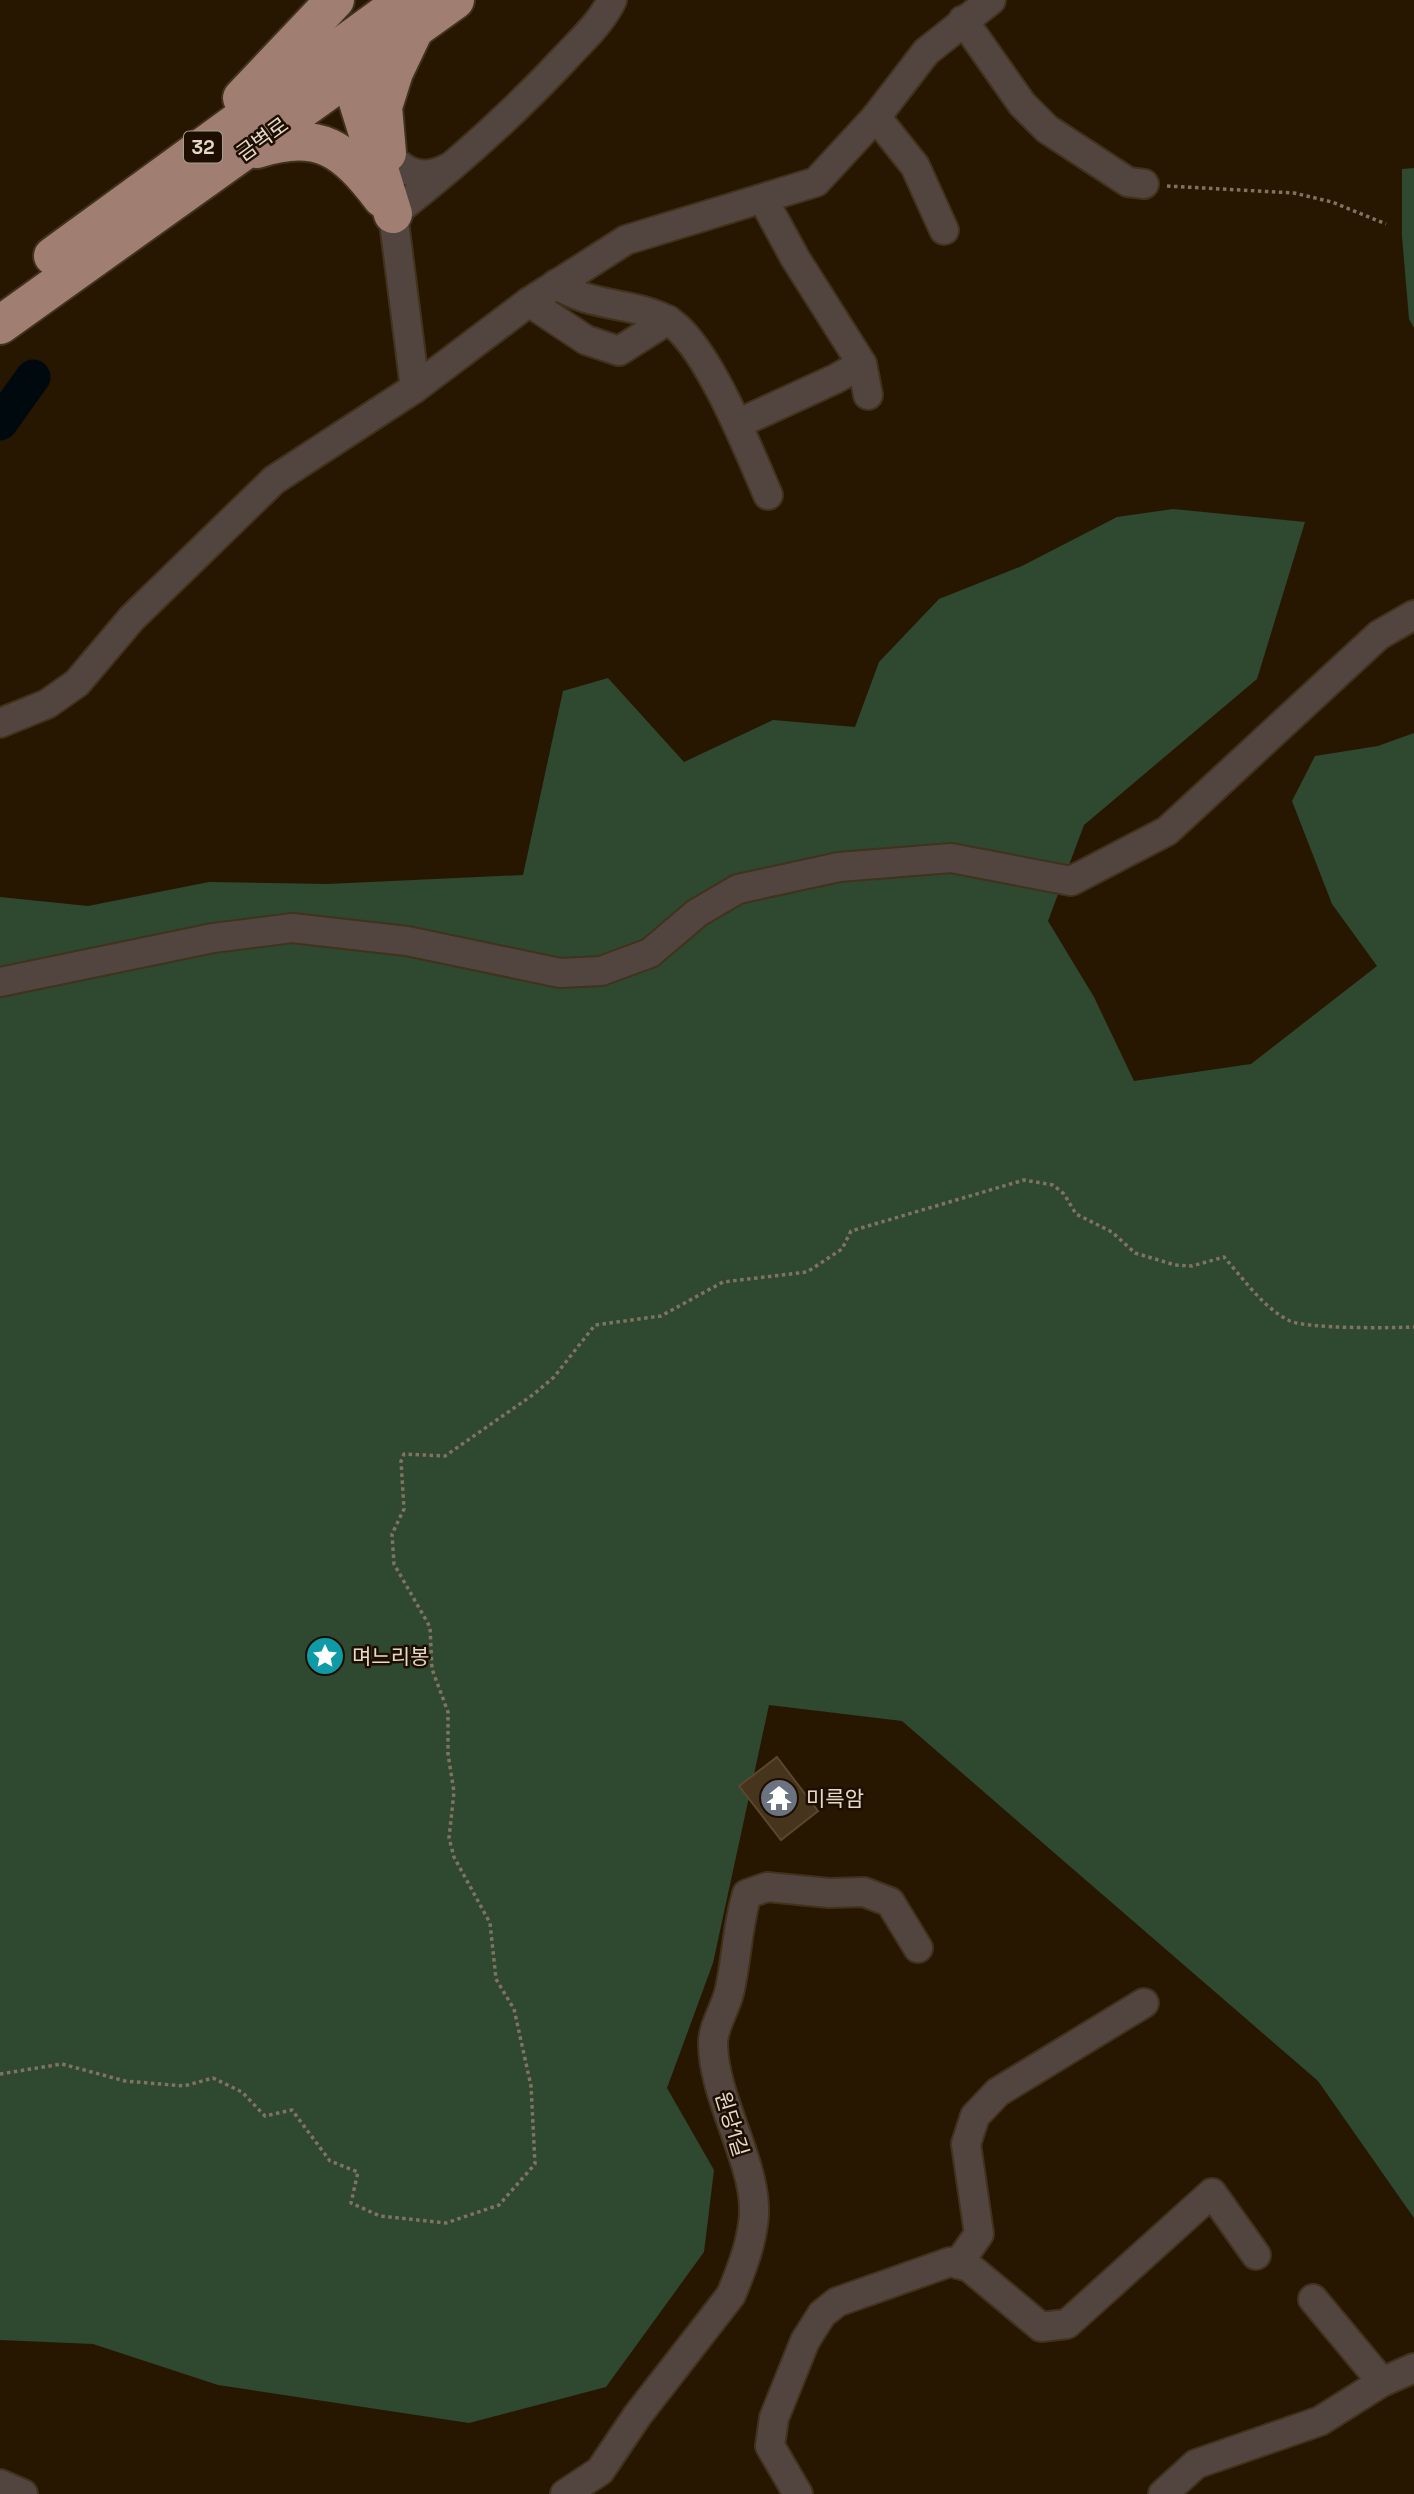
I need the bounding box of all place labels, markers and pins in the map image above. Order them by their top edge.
place icon: 며느리봉 [304,1635,346,1677]
place label: 며느리봉 [352,1643,429,1670]
temple icon: 미륵암 [758,1777,800,1819]
place label: 미륵암 [806,1785,864,1812]

